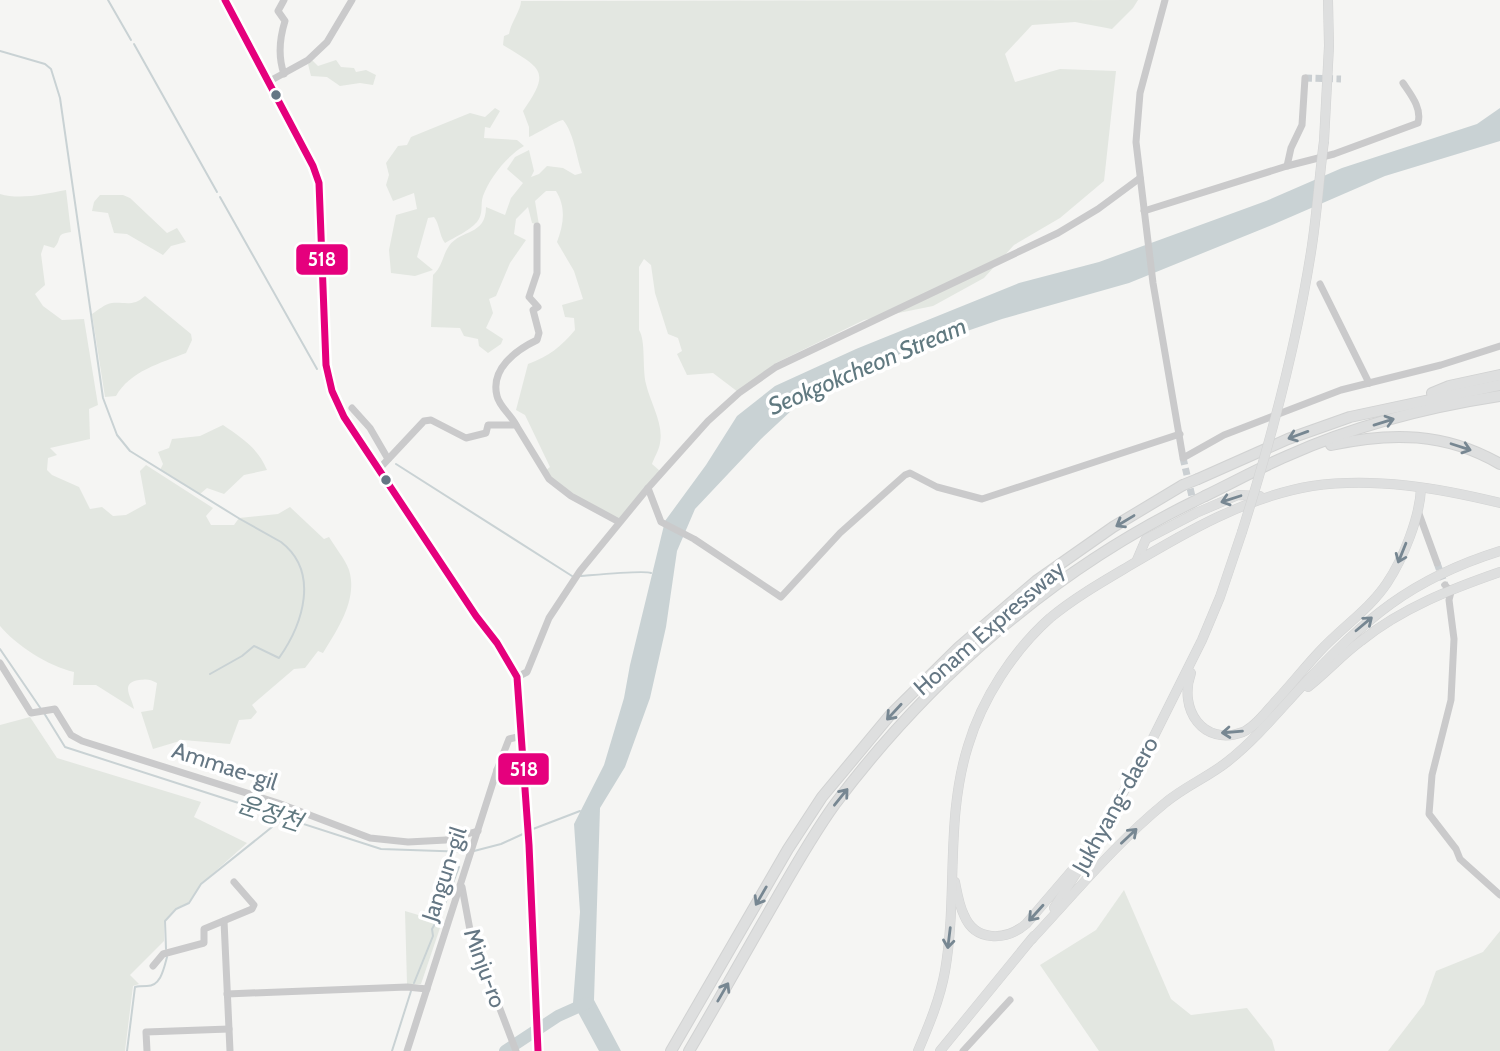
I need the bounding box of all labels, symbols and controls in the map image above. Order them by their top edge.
unlabelled marker [269,88,283,102]
line badge: 518 [295,243,349,276]
text: 518 [308,248,336,271]
water label: Seokgokcheon Stream [763,311,971,421]
one-way arrow [1373,415,1395,428]
one-way arrow [1288,430,1310,442]
one-way arrow [1450,441,1472,454]
unlabelled marker [379,473,393,487]
one-way arrow [1221,493,1243,506]
one-way arrow [1115,514,1135,528]
one-way arrow [1394,542,1407,563]
street label: Honam Expressway [908,555,1070,701]
one-way arrow [1354,616,1372,632]
one-way arrow [885,703,902,720]
one-way arrow [1221,726,1244,739]
street label: Jukhyang-daero [1065,732,1164,879]
street label: Ammae-gil [169,736,282,796]
line badge: 518 [497,752,550,786]
text: 518 [510,758,538,781]
water label: 운정천 [234,789,309,838]
one-way arrow [833,789,849,807]
street label: Jangun-gil [415,823,473,926]
one-way arrow [1120,828,1138,844]
one-way arrow [754,886,768,906]
one-way arrow [1028,904,1044,922]
street label: Minju-ro [458,924,512,1012]
one-way arrow [942,926,955,949]
one-way arrow [716,982,730,1002]

